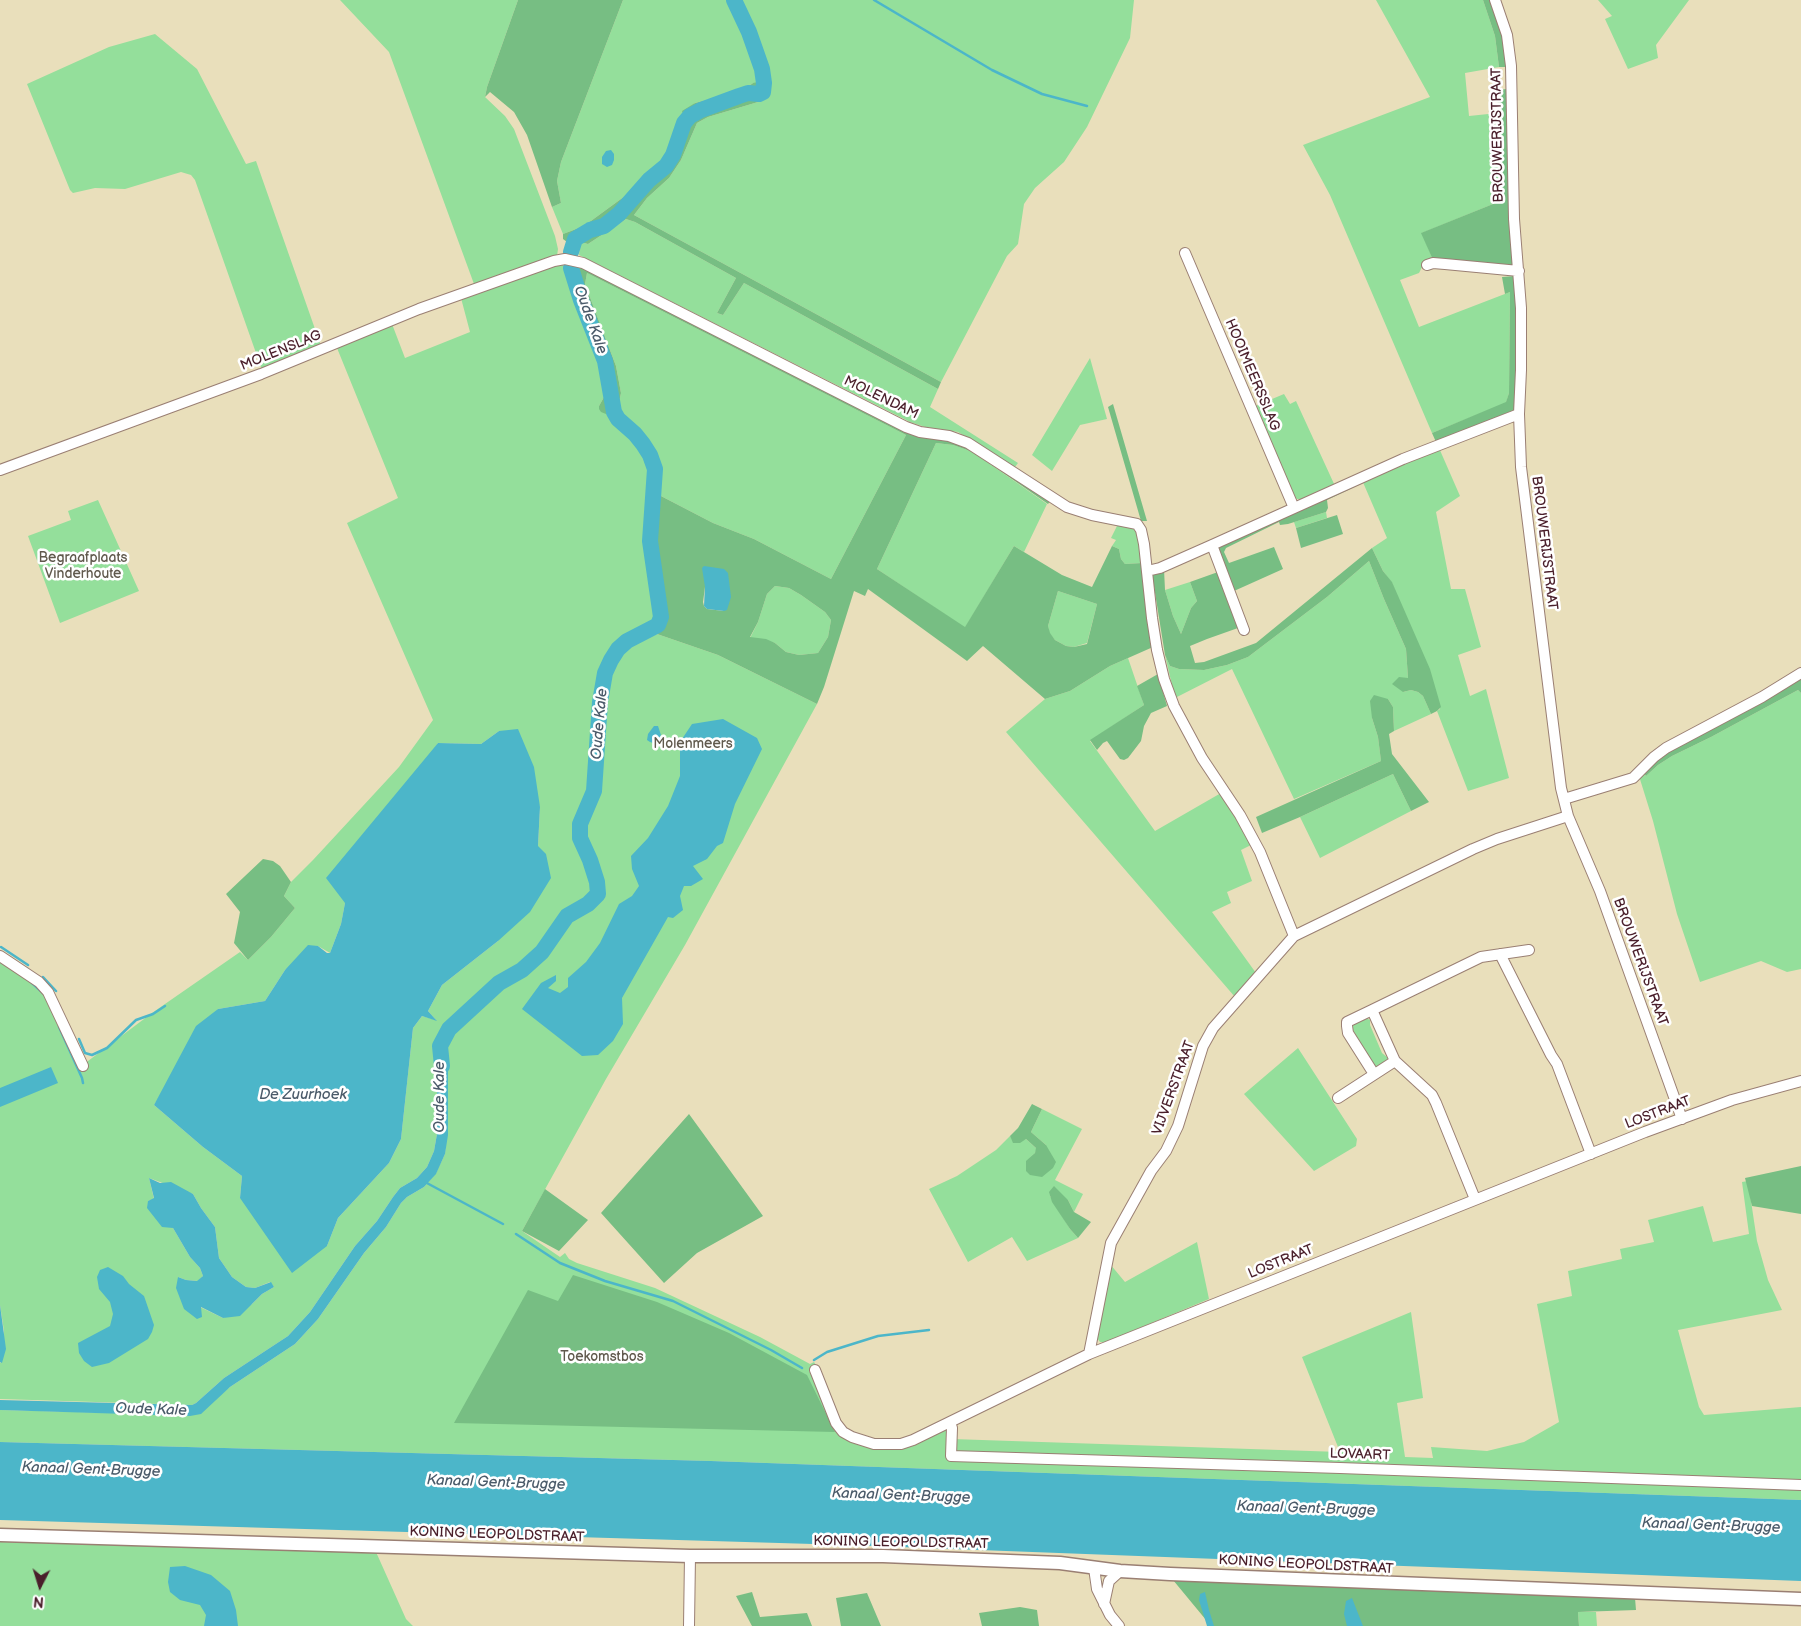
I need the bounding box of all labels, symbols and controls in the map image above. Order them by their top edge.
street label: BROUWERIJSTRAAT [1488,67,1508,203]
water label: Oude Kale [569,283,611,357]
street label: HOOIMEERSSLAG [1221,317,1283,433]
street label: MOLENSLAG [238,327,324,375]
street label: MOLENDAM [841,373,921,423]
street label: BROUWERIJSTRAAT [1527,475,1561,611]
park label: Begraafplaats Vinderhoute [39,550,127,582]
water label: Oude Kale [588,688,612,760]
park label: Molenmeers [653,736,733,752]
street label: BROUWERIJSTRAAT [1609,896,1671,1028]
street label: VIJVERSTRAAT [1149,1039,1199,1137]
water label: Oude Kale [431,1061,449,1133]
water label: De Zuurhoek [259,1086,347,1104]
street label: LOSTRAAT [1623,1093,1693,1133]
street label: LOSTRAAT [1246,1241,1316,1283]
park label: Toekomstbos [560,1349,644,1365]
water label: Oude Kale [115,1400,187,1420]
street label: LOVAART [1329,1446,1391,1464]
water label: Kanaal Gent-Brugge [21,1459,161,1481]
water label: Kanaal Gent-Brugge [426,1472,566,1494]
water label: Kanaal Gent-Brugge [831,1485,971,1507]
water label: Kanaal Gent-Brugge [1236,1498,1376,1520]
water label: Kanaal Gent-Brugge [1641,1515,1781,1537]
street label: KONING LEOPOLDSTRAAT [409,1524,585,1546]
street label: KONING LEOPOLDSTRAAT [813,1533,989,1553]
street label: KONING LEOPOLDSTRAAT [1218,1552,1394,1578]
north arrow [15,1561,65,1611]
text: N [33,1593,45,1610]

